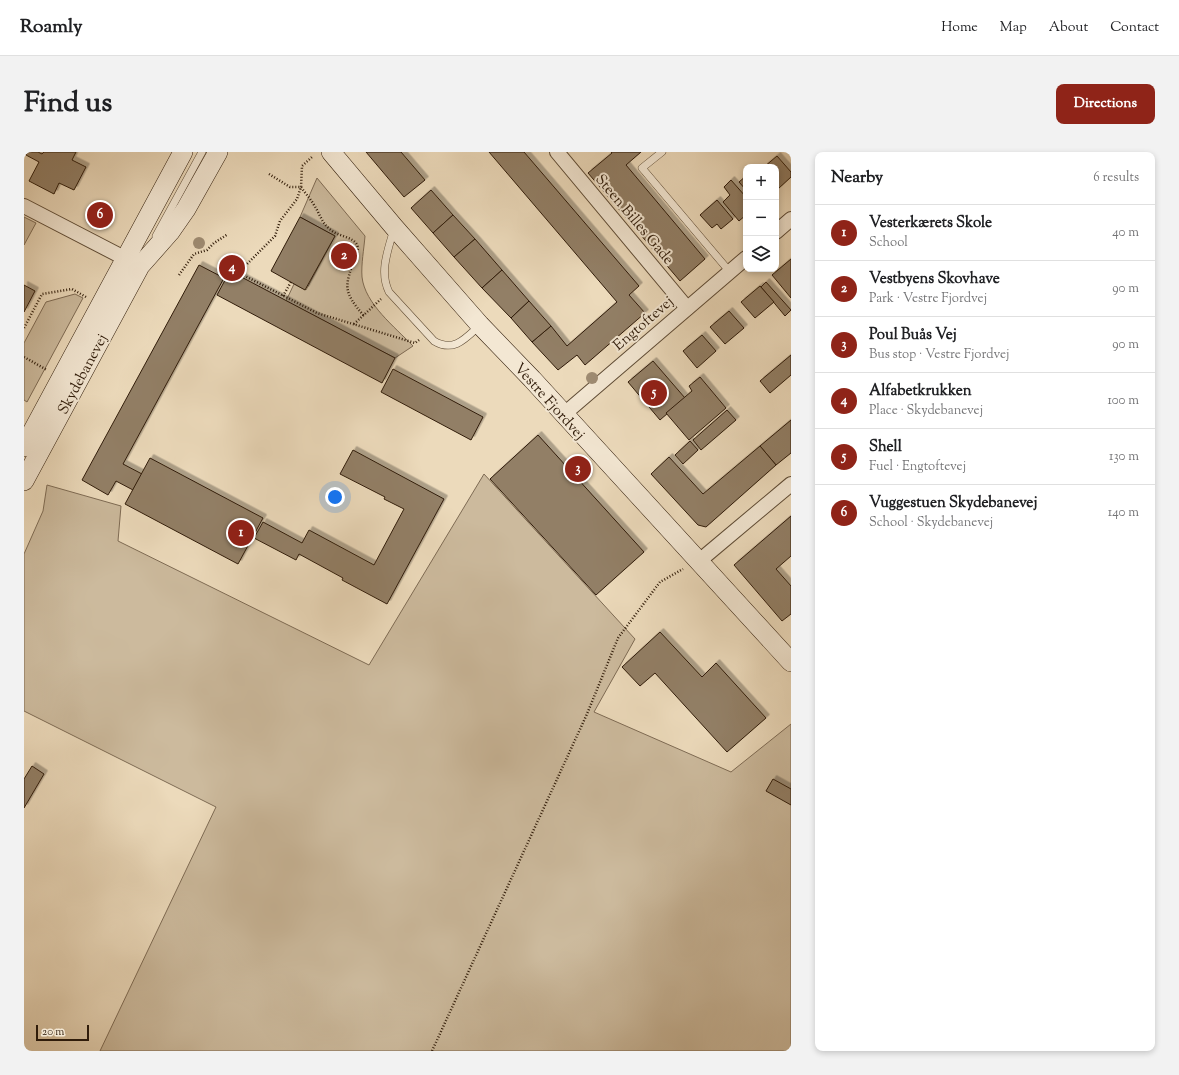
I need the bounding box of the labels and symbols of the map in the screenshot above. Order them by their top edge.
street label: Steen Billes Gade [590,170,678,270]
pin: 6 [87,200,113,230]
pin: 2 [331,241,357,271]
pin: 4 [219,253,245,283]
street label: Engtoftevej [609,292,679,356]
street label: Skydebanevej [53,331,113,419]
street label: Vestre Fjordvej [508,359,589,445]
pin: 5 [641,378,667,408]
pin: 3 [565,454,591,484]
your location [325,487,345,507]
pin: 1 [228,518,254,548]
scale bar [36,1023,89,1042]

